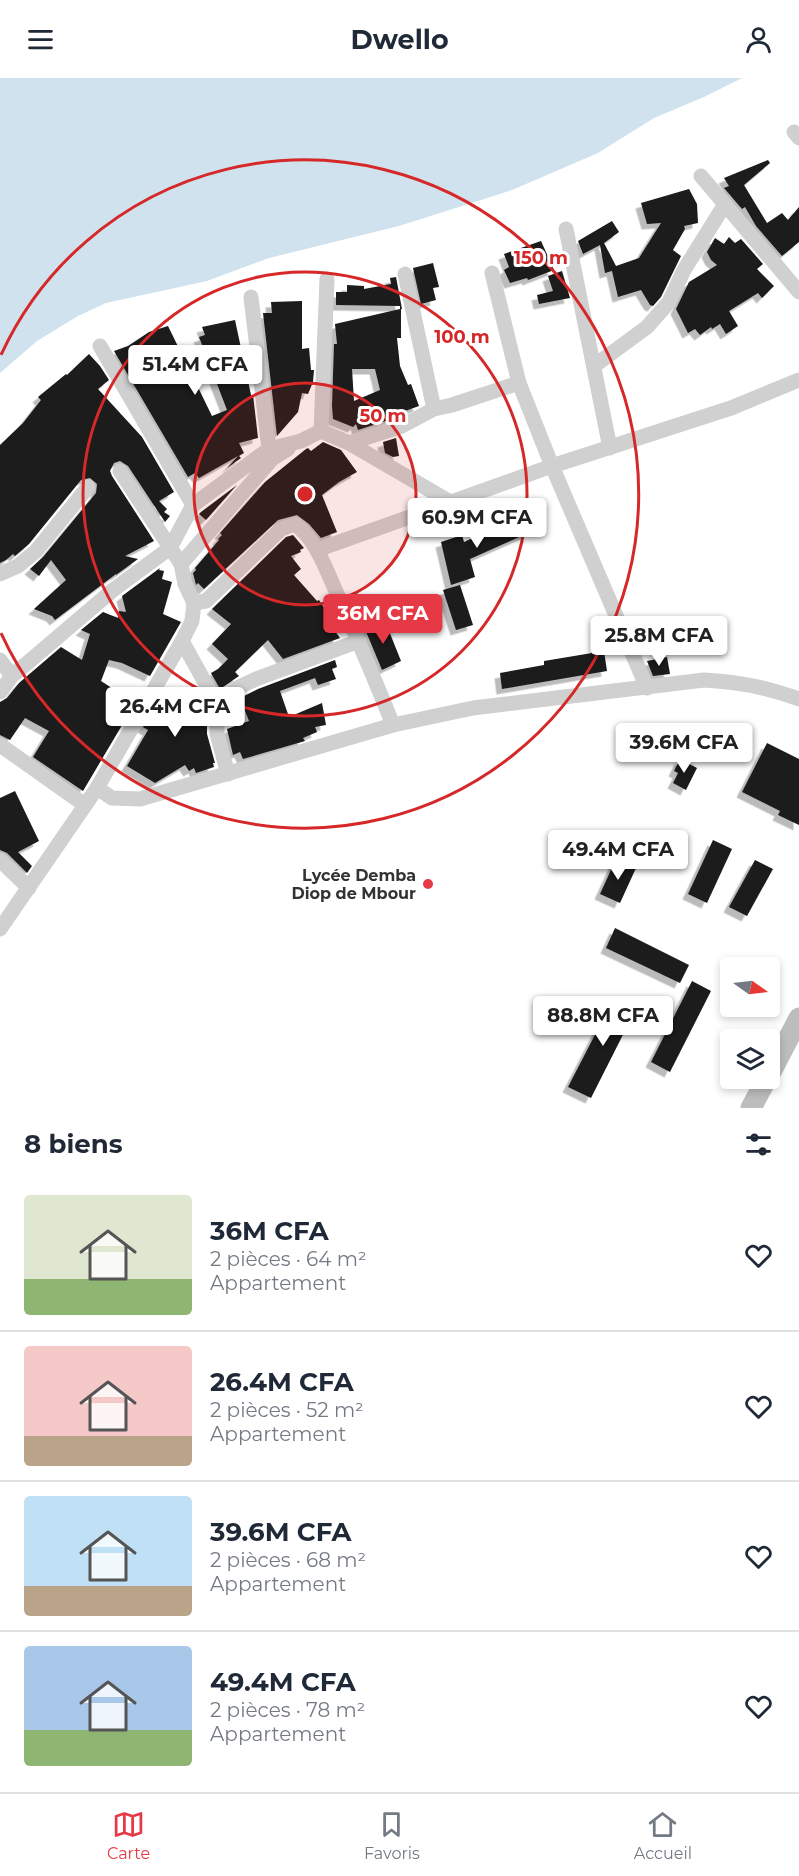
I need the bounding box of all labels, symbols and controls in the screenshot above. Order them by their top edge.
icon: menu [24,23,57,56]
text: Dwello [350,23,449,56]
icon: person [742,23,775,56]
text: 150 m [514,247,568,269]
text: 100 m [434,326,490,348]
pin: 51.4M CFA [126,345,264,396]
text: 51.4M CFA [142,352,248,376]
text: 50 m [360,405,406,427]
centre of rings [295,484,315,504]
pin: 60.9M CFA [408,498,546,549]
text: 60.9M CFA [422,505,532,529]
pin: 36M CFA [328,594,438,645]
text: 36M CFA [337,601,429,625]
pin: 25.8M CFA [590,616,728,667]
text: 25.8M CFA [604,623,714,647]
pin: 26.4M CFA [106,687,244,738]
text: 26.4M CFA [120,694,230,718]
pin: 39.6M CFA [615,723,753,774]
text: 39.6M CFA [630,730,738,754]
pin: 49.4M CFA [549,830,687,881]
text: 49.4M CFA [562,837,674,861]
place label: Lycée Demba Diop de Mbour [292,866,416,903]
marker: Lycée Demba Diop de Mbour [421,877,435,891]
north arrow [720,957,780,1017]
map controls [720,957,780,1089]
pin: 88.8M CFA [534,996,672,1047]
text: 88.8M CFA [547,1003,659,1027]
button: layers [720,1029,780,1089]
text: 8 biens [24,1128,122,1160]
icon: filters [742,1128,775,1161]
text: 36M CFA [210,1215,329,1247]
icon: home [72,1219,144,1291]
icon: heart [742,1239,775,1272]
text: 2 pièces · 64 m² [210,1247,367,1271]
text: Appartement [210,1271,346,1295]
text: 26.4M CFA [210,1366,354,1398]
icon: home [72,1370,144,1442]
icon: heart [742,1390,775,1423]
text: 2 pièces · 52 m² [210,1398,364,1422]
text: Appartement [210,1422,346,1446]
text: 39.6M CFA [210,1516,351,1548]
icon: home [72,1520,144,1592]
icon: heart [742,1540,775,1573]
text: 2 pièces · 68 m² [210,1548,366,1572]
text: Appartement [210,1572,346,1596]
text: 49.4M CFA [210,1666,356,1698]
icon: home [72,1670,144,1742]
icon: heart [742,1690,775,1723]
text: 2 pièces · 78 m² [210,1698,365,1722]
text: Appartement [210,1722,346,1746]
tab: Carte [107,1808,150,1863]
tab: Favoris [364,1808,420,1863]
tab: Accueil [634,1808,692,1863]

